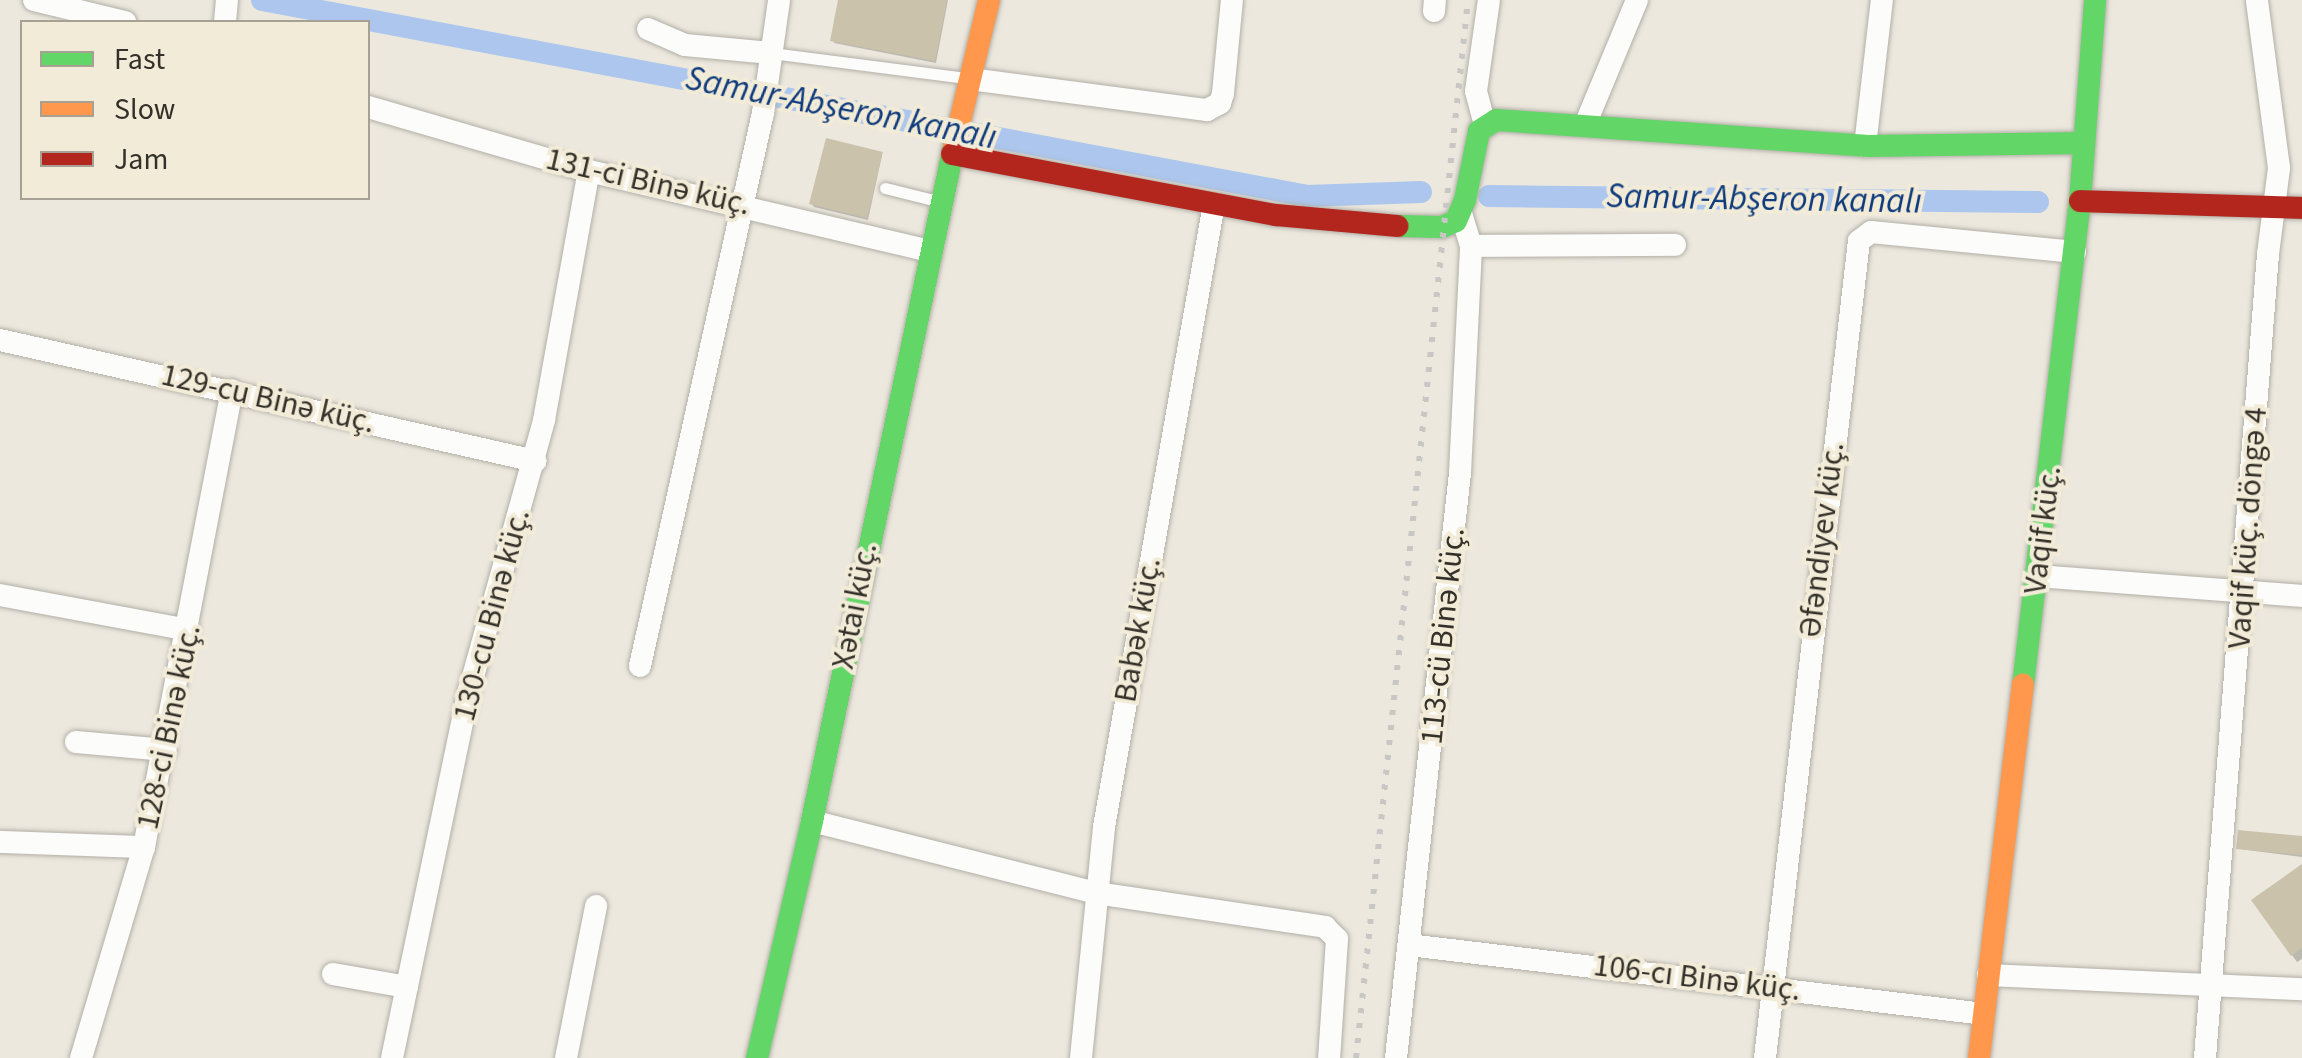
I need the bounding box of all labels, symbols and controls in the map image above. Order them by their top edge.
legend [20,20,370,200]
text: Fast [114,38,165,81]
water label: Samur-Abşeron kanalı [682,57,1000,159]
text: Slow [114,88,175,131]
text: Jam [114,138,168,181]
street label: 131-ci Binə küç. [542,140,754,224]
water label: Samur-Abşeron kanalı [1606,175,1922,223]
street label: 129-cu Binə küç. [158,356,378,442]
street label: Vaqif küç. döngə 4 [2220,406,2276,650]
street label: Əfəndiyev küç. [1791,440,1853,640]
street label: Vaqif küç. [2016,464,2070,596]
street label: 130-cu Binə küç. [445,505,539,725]
street label: 113-cü Binə küç. [1413,526,1473,746]
street label: Xətai küç. [824,540,886,672]
street label: Babək küç. [1106,555,1170,705]
street label: 128-ci Binə küç. [129,621,209,833]
street label: 106-cı Binə küç. [1591,946,1803,1010]

